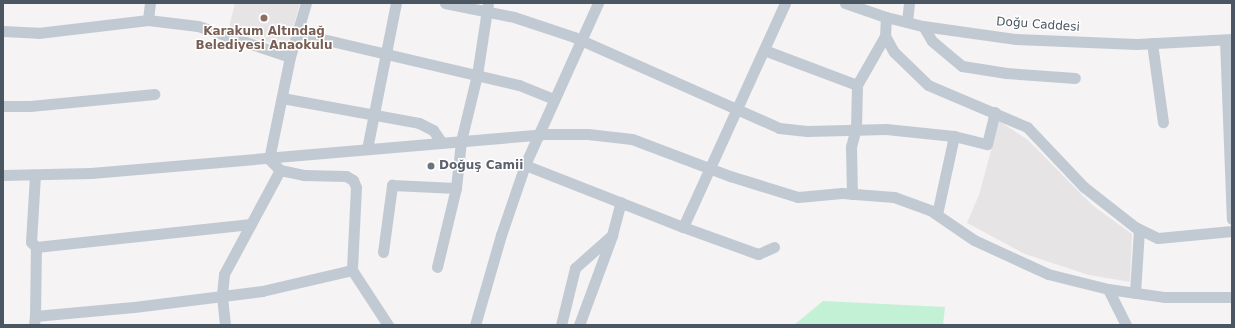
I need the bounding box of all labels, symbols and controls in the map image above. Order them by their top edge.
marker: Karakum Altındağ Belediyesi Anaokulu [259,13,269,23]
street label: Doğu Caddesi [996,15,1080,35]
place label: Karakum Altındağ Belediyesi Anaokulu [196,25,332,53]
place label: Doğuş Camii [439,159,523,173]
marker: Doğuş Camii [426,161,436,171]

